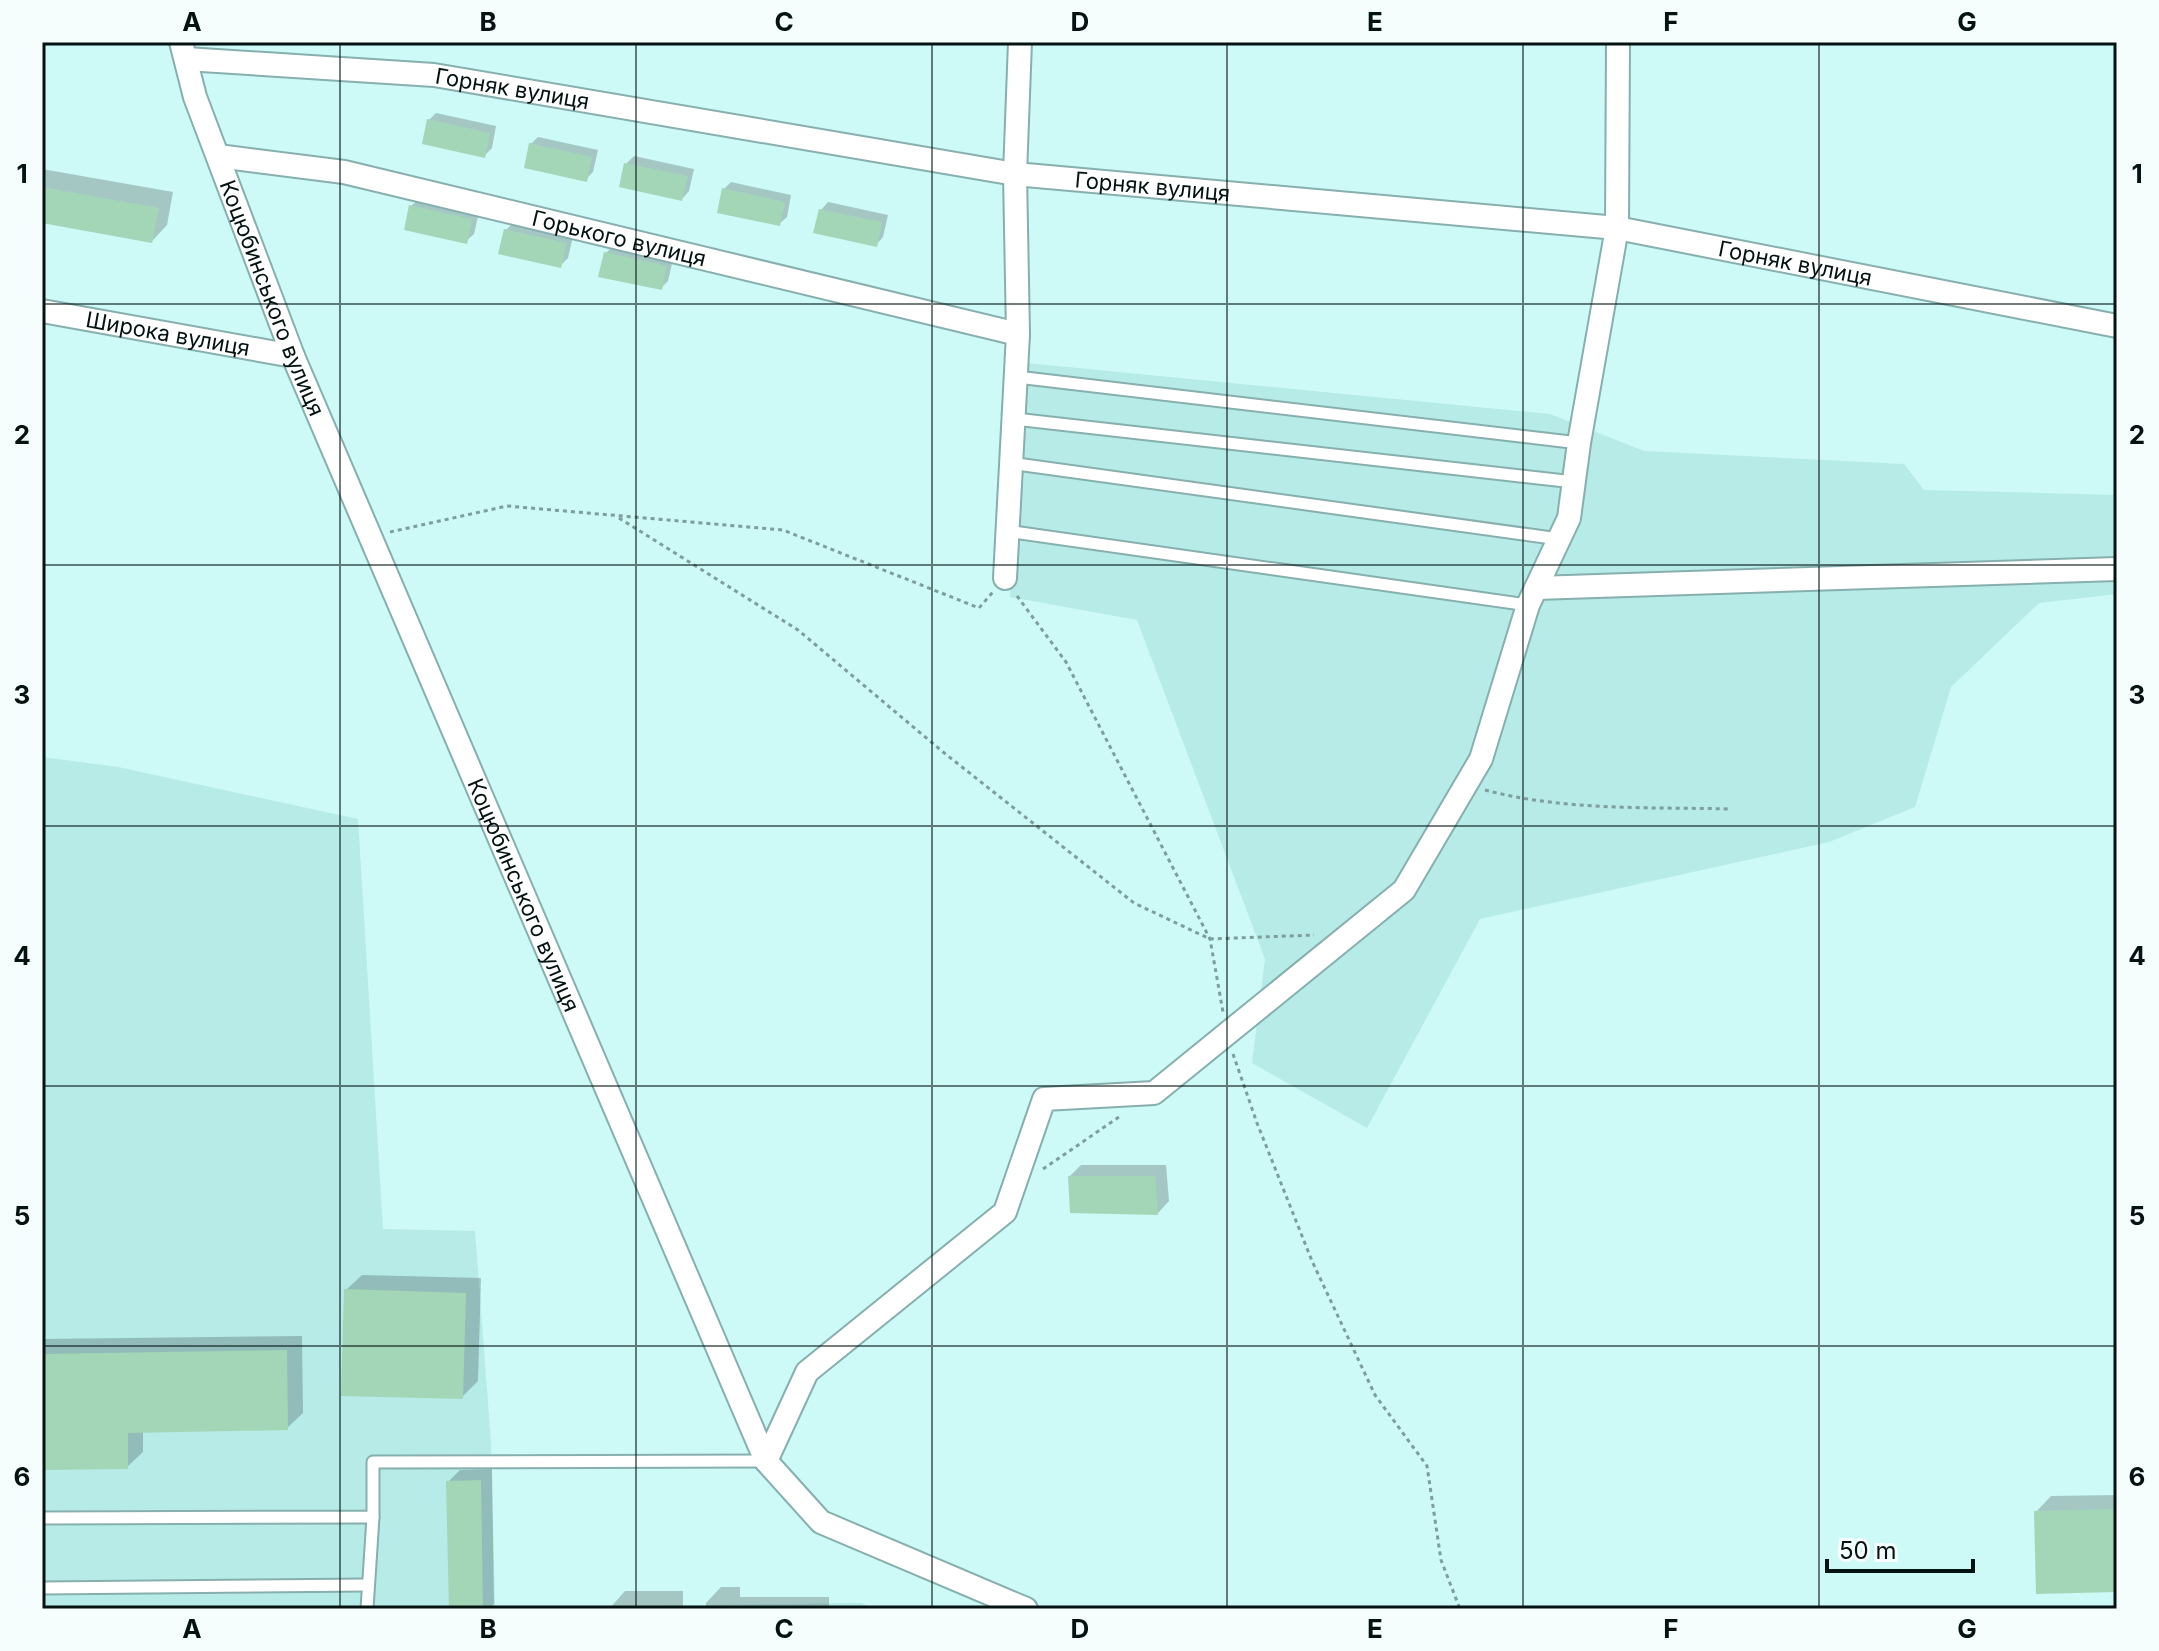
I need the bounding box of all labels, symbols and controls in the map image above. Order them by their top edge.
text: A [182,6,202,37]
text: B [479,6,497,37]
text: C [774,6,794,37]
text: D [1071,6,1089,37]
text: E [1367,6,1383,37]
text: F [1663,6,1679,37]
text: G [1957,6,1977,37]
street label: Горняк вулиця [433,62,591,114]
text: 1 [16,158,28,189]
text: 1 [2131,158,2143,189]
street label: Горняк вулиця [1074,166,1231,206]
street label: Коцюбинського вулиця [215,176,330,420]
street label: Горького вулиця [530,205,709,272]
street label: Горняк вулиця [1716,235,1874,291]
street label: Широка вулиця [84,306,252,361]
text: 2 [14,419,30,450]
text: 2 [2129,419,2145,450]
text: 3 [14,679,30,710]
text: 3 [2129,679,2145,710]
street label: Коцюбинського вулиця [462,775,585,1015]
text: 4 [13,940,31,971]
text: 4 [2128,940,2146,971]
text: 5 [14,1200,30,1231]
text: 5 [2129,1200,2145,1231]
text: 6 [14,1461,30,1492]
text: 6 [2129,1461,2145,1492]
scale bar [1827,1523,1973,1573]
text: 50 m [1839,1536,1897,1565]
text: A [182,1613,202,1644]
text: B [479,1613,497,1644]
text: C [774,1613,794,1644]
text: D [1071,1613,1089,1644]
text: E [1367,1613,1383,1644]
text: F [1663,1613,1679,1644]
text: G [1957,1613,1977,1644]

